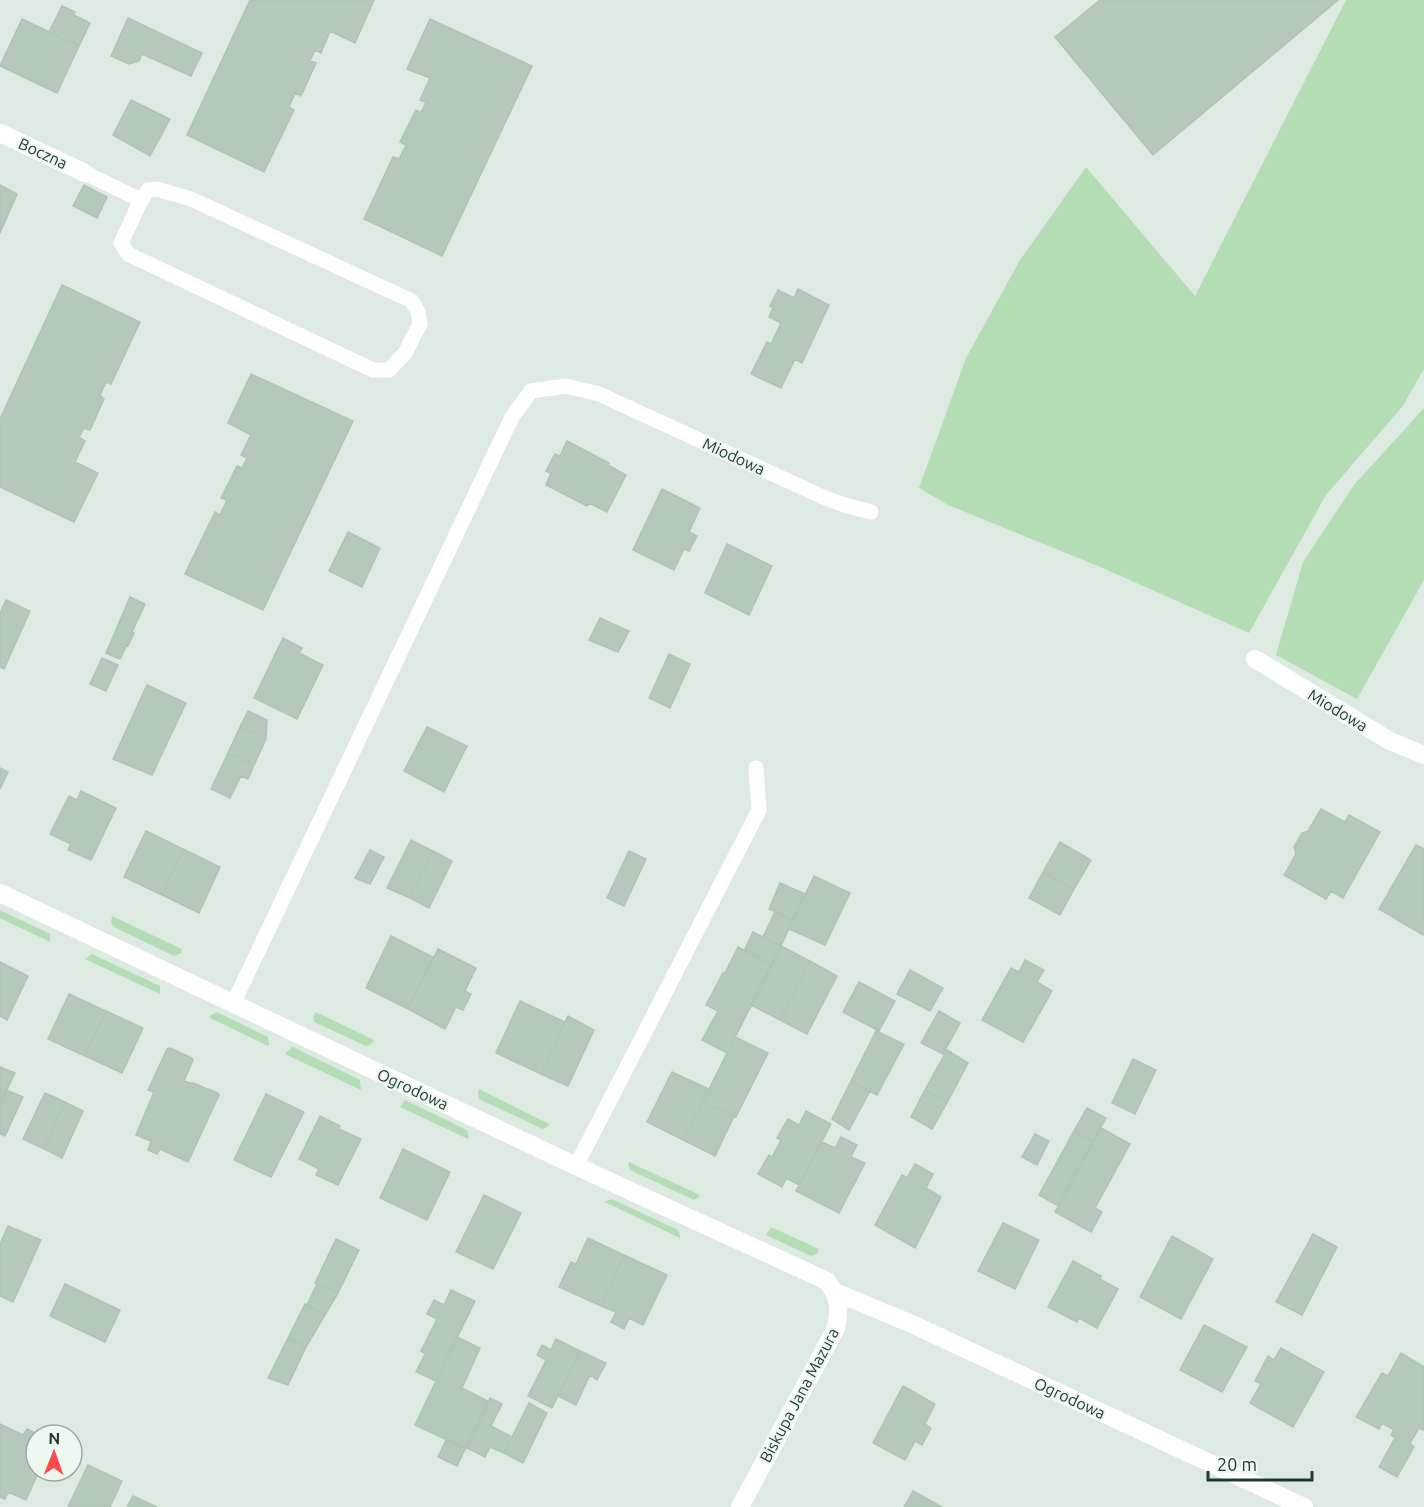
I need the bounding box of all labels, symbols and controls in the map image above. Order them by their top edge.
street label: Boczna [16,134,70,172]
street label: Miodowa [700,434,768,478]
street label: Miodowa [1305,685,1371,735]
street label: Ogrodowa [375,1065,451,1113]
street label: Biskupa Jana Mazura [756,1325,842,1465]
street label: Ogrodowa [1032,1374,1108,1422]
north arrow [24,1423,84,1483]
text: N [48,1429,60,1447]
scale bar [1208,1444,1312,1482]
text: 20 m [1217,1454,1257,1474]

